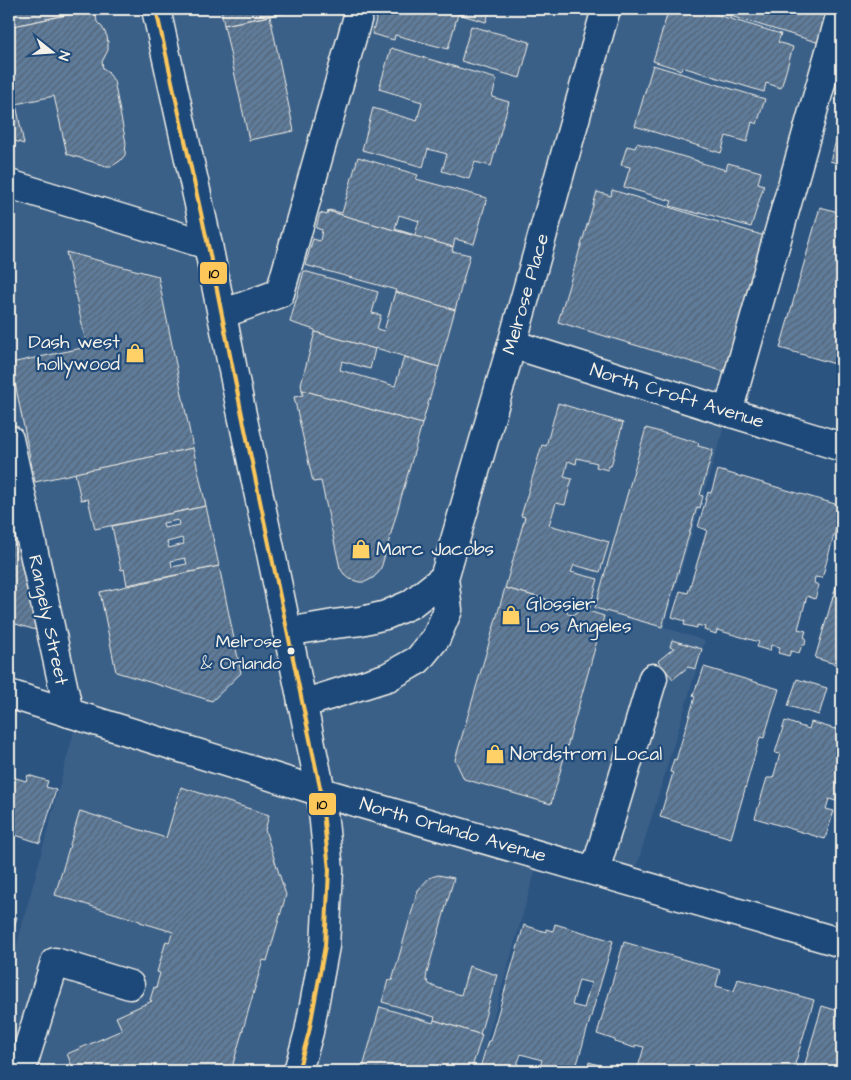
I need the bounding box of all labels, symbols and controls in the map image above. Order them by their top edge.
north arrow [28,28,78,78]
text: N [53,48,74,63]
street label: Melrose Place [496,230,556,358]
line badge: 10 [199,261,228,285]
text: 10 [209,264,219,284]
place label: Dash west hollywood [29,329,120,379]
shop icon: Dash west hollywood [124,342,146,364]
street label: North Croft Avenue [587,357,767,435]
place label: Marc Jacobs [376,536,494,563]
shop icon: Marc Jacobs [350,538,372,560]
street label: Rangely Street [20,552,75,688]
place label: Glossier Los Angeles [526,591,632,641]
shop icon: Glossier Los Angeles [500,604,522,626]
place label: Melrose & Orlando [200,629,282,676]
marker: Melrose & Orlando [286,646,296,656]
place label: Nordstrom Local [510,741,662,768]
shop icon: Nordstrom Local [484,743,506,765]
street label: North Orlando Avenue [357,790,549,870]
line badge: 10 [308,792,337,816]
text: 10 [317,795,327,815]

